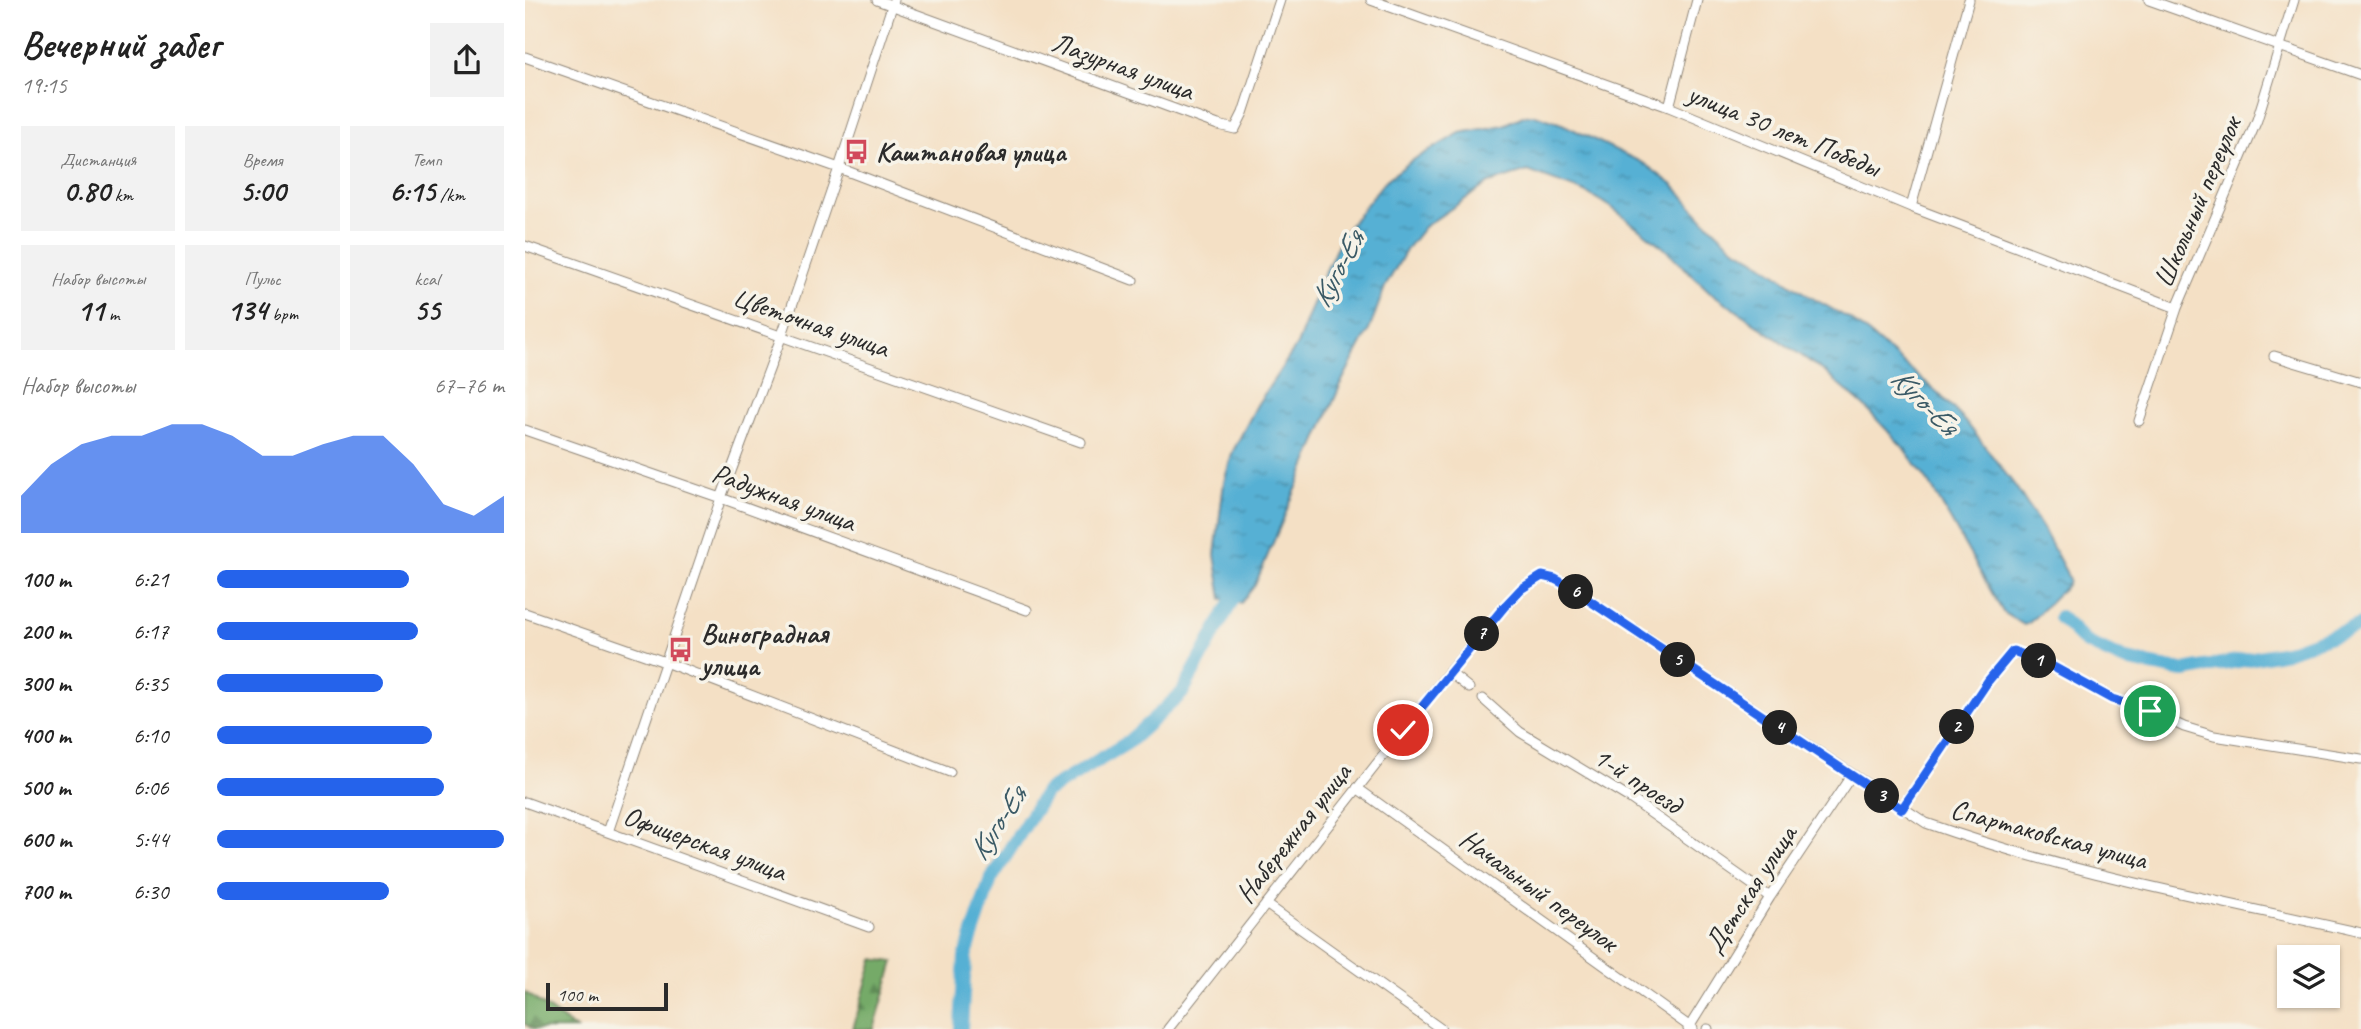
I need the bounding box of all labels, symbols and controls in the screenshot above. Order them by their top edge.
text: Вечерний забег [21,21,220,68]
button: share [430,23,504,97]
street label: Лазурная улица [1047,24,1200,109]
text: 19:15 [21,71,67,100]
street label: улица 30 лет Победы [1681,75,1887,185]
street label: Школьный переулок [2145,109,2250,292]
place label: Каштановая улица [876,134,1068,169]
bus stop icon: Каштановая улица [842,137,870,165]
text: Дистанция [60,148,136,172]
text: Время [242,148,283,172]
text: Темп [412,148,442,172]
text: 0.80 [63,172,110,210]
text: 5:00 [240,172,285,210]
text: 6:15 [389,172,435,210]
text: km [110,183,133,207]
text: /km [435,183,465,207]
water label: Куго-Ея [1301,221,1375,313]
text: Набор высоты [51,267,145,291]
text: Пульс [244,267,281,291]
text: kcal [414,267,439,291]
street label: Цветочная улица [728,279,895,366]
text: 11 [77,291,104,329]
text: 134 [227,291,267,329]
text: 55 [414,291,440,329]
text: m [104,302,119,326]
text: bpm [267,302,298,326]
water label: Куго-Ея [1883,359,1970,446]
text: Набор высоты [21,371,135,400]
text: 67–76 m [434,371,504,400]
street label: Радужная улица [707,455,862,540]
text: 100 m [21,565,71,594]
text: 6:21 [133,565,169,594]
pin: 6 [1559,574,1593,610]
text: 6 [1571,579,1580,603]
place label: Виноградная улица [698,616,830,683]
pin: 7 [1465,616,1499,652]
text: 200 m [21,617,71,646]
text: 6:17 [133,617,169,646]
text: 7 [1477,621,1486,645]
bus stop icon: Виноградная улица [667,635,695,663]
pin: 5 [1661,642,1695,678]
pin: 1 [2021,644,2057,678]
text: 5 [1673,647,1682,671]
text: 1 [2034,648,2043,672]
text: 300 m [21,669,71,698]
text: 6:35 [133,669,169,698]
pin [2120,681,2180,741]
icon: arrive [2131,692,2169,730]
pin [1373,700,1433,760]
pin: 4 [1763,710,1797,746]
pin: 2 [1939,710,1975,744]
icon: check [1384,711,1422,749]
text: 2 [1952,714,1961,738]
text: 4 [1775,715,1784,739]
text: 400 m [21,721,71,750]
text: 6:10 [133,721,169,750]
street label: 1-й проезд [1587,739,1691,823]
street label: Набережная улица [1227,755,1360,910]
text: 500 m [21,773,70,802]
text: 6:06 [133,773,169,802]
water label: Куго-Ея [959,776,1037,867]
pin: 3 [1865,778,1899,814]
text: 3 [1877,783,1886,807]
street label: Спартаковская улица [1947,791,2153,877]
street label: Офицерская улица [619,797,793,889]
street label: Детская улица [1696,817,1806,959]
street label: Начальный переулок [1453,821,1627,961]
text: 600 m [21,825,71,854]
text: 5:44 [133,825,169,854]
text: 700 m [21,877,71,906]
text: 6:30 [133,877,169,906]
map controls [2277,945,2340,1008]
button: layers [2277,945,2340,1008]
scale bar [546,980,669,1012]
text: 100 m [557,983,598,1007]

